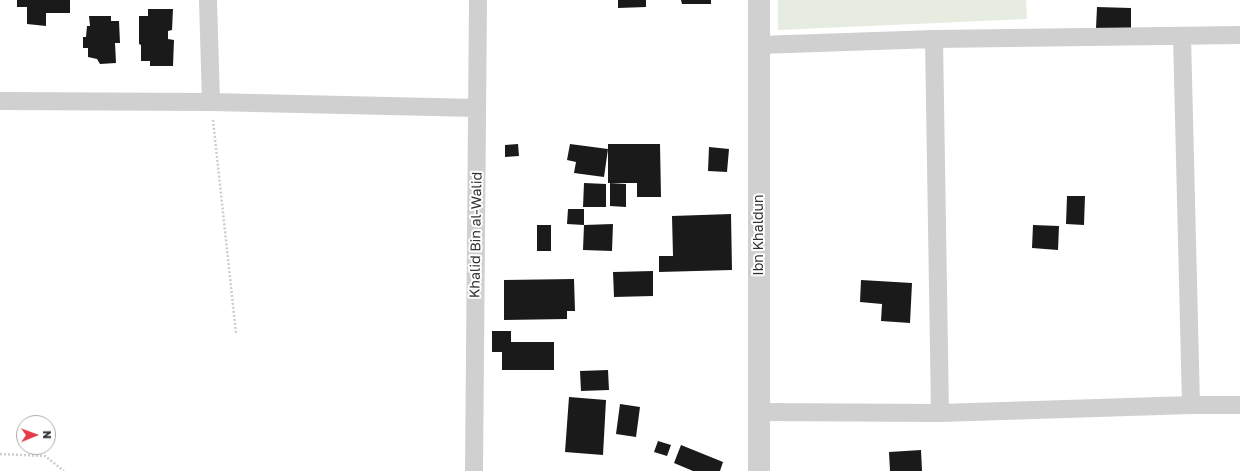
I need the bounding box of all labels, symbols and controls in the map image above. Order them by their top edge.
street label: Khalid Bin al-Walid [466,172,486,298]
street label: Ibn Khaldun [751,194,767,276]
north arrow [16,415,56,455]
text: N [41,430,54,439]

